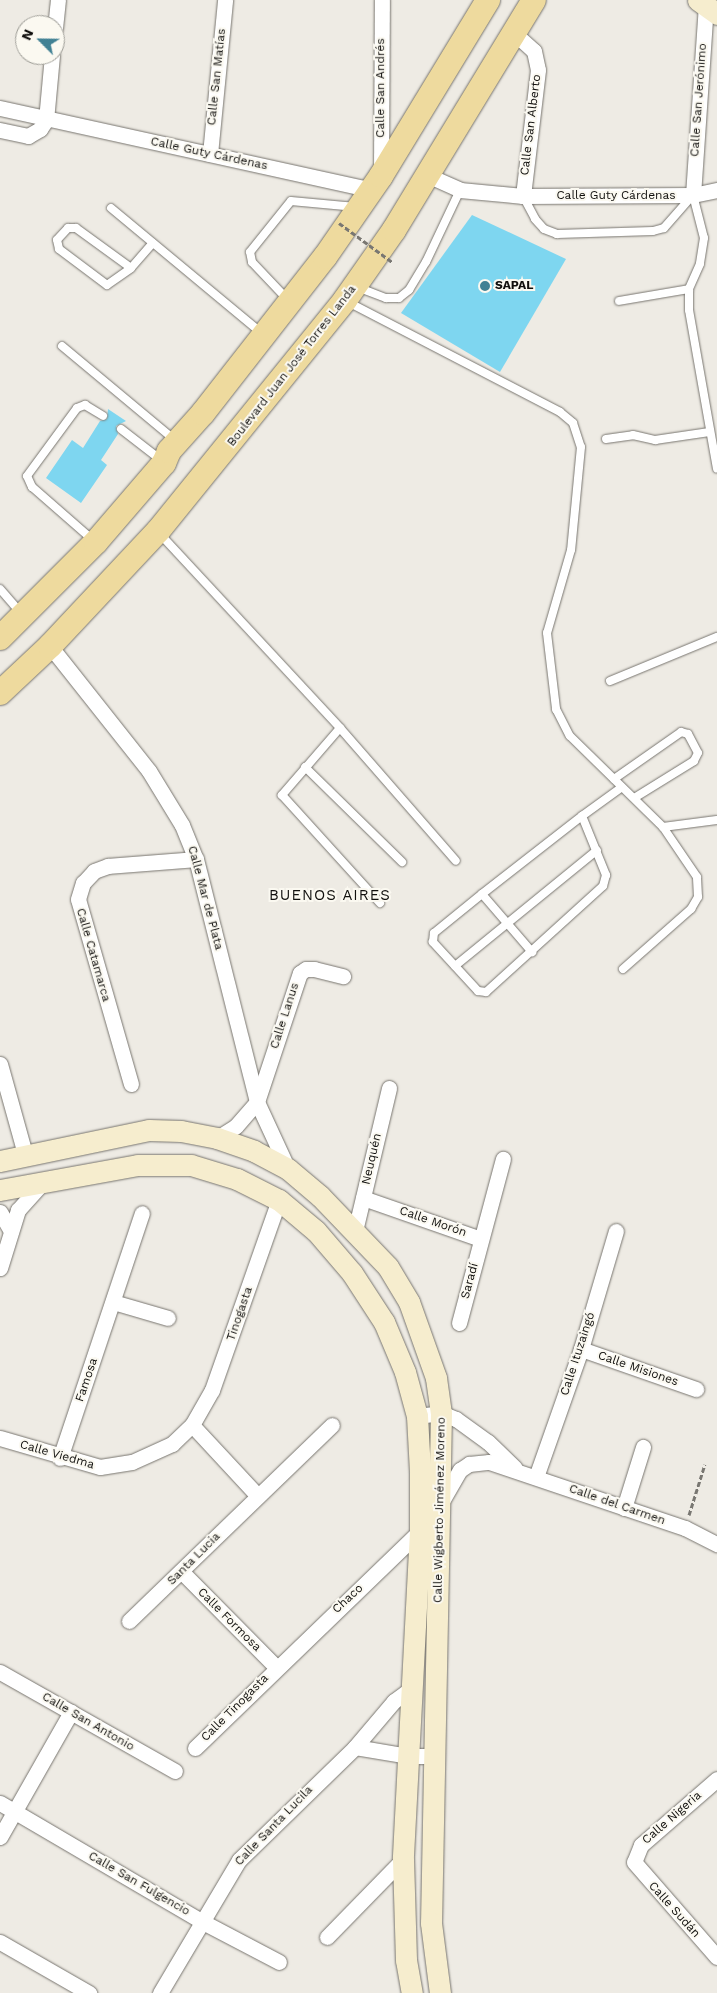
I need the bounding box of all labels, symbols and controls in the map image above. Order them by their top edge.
north arrow [15,15,65,65]
text: N [18,27,37,42]
street label: Calle San Matías [205,28,229,126]
street label: Calle San Andrés [374,38,388,138]
street label: Calle San Jerónimo [688,43,710,157]
street label: Calle San Alberto [518,73,544,177]
street label: Calle Guty Cárdenas [149,135,269,173]
street label: Calle Guty Cárdenas [556,189,676,203]
place label: SAPAL [495,279,533,293]
marker: SAPAL [479,280,491,292]
street label: Boulevard Juan José Torres Landa [224,282,360,450]
street label: Calle Mar de Plata [184,844,226,952]
district label: BUENOS AIRES [267,887,393,905]
street label: Calle Catamarca [73,907,113,1003]
street label: Calle Lanus [268,981,302,1051]
street label: Neuquén [359,1132,385,1186]
street label: Calle Morón [398,1204,468,1240]
street label: Saradí [458,1261,482,1301]
street label: Tinogasta [224,1285,256,1343]
street label: Calle Ituzaingó [558,1311,598,1397]
street label: Calle Misiones [596,1348,680,1390]
street label: Famosa [73,1356,101,1404]
street label: Calle Wigberto Jiménez Moreno [431,1417,449,1603]
street label: Calle Viedma [18,1437,96,1473]
street label: Calle del Carmen [567,1482,667,1528]
street label: Santa Lucia [165,1530,223,1588]
street label: Chaco [330,1581,366,1617]
street label: Calle Formosa [194,1585,264,1655]
street label: Calle Tinogasta [198,1671,272,1745]
street label: Calle San Antonio [39,1690,137,1754]
street label: Calle Santa Lucila [232,1783,316,1869]
street label: Calle Nigeria [640,1788,704,1848]
street label: Calle San Fulgencio [86,1849,192,1919]
street label: Calle Sudán [645,1879,703,1941]

